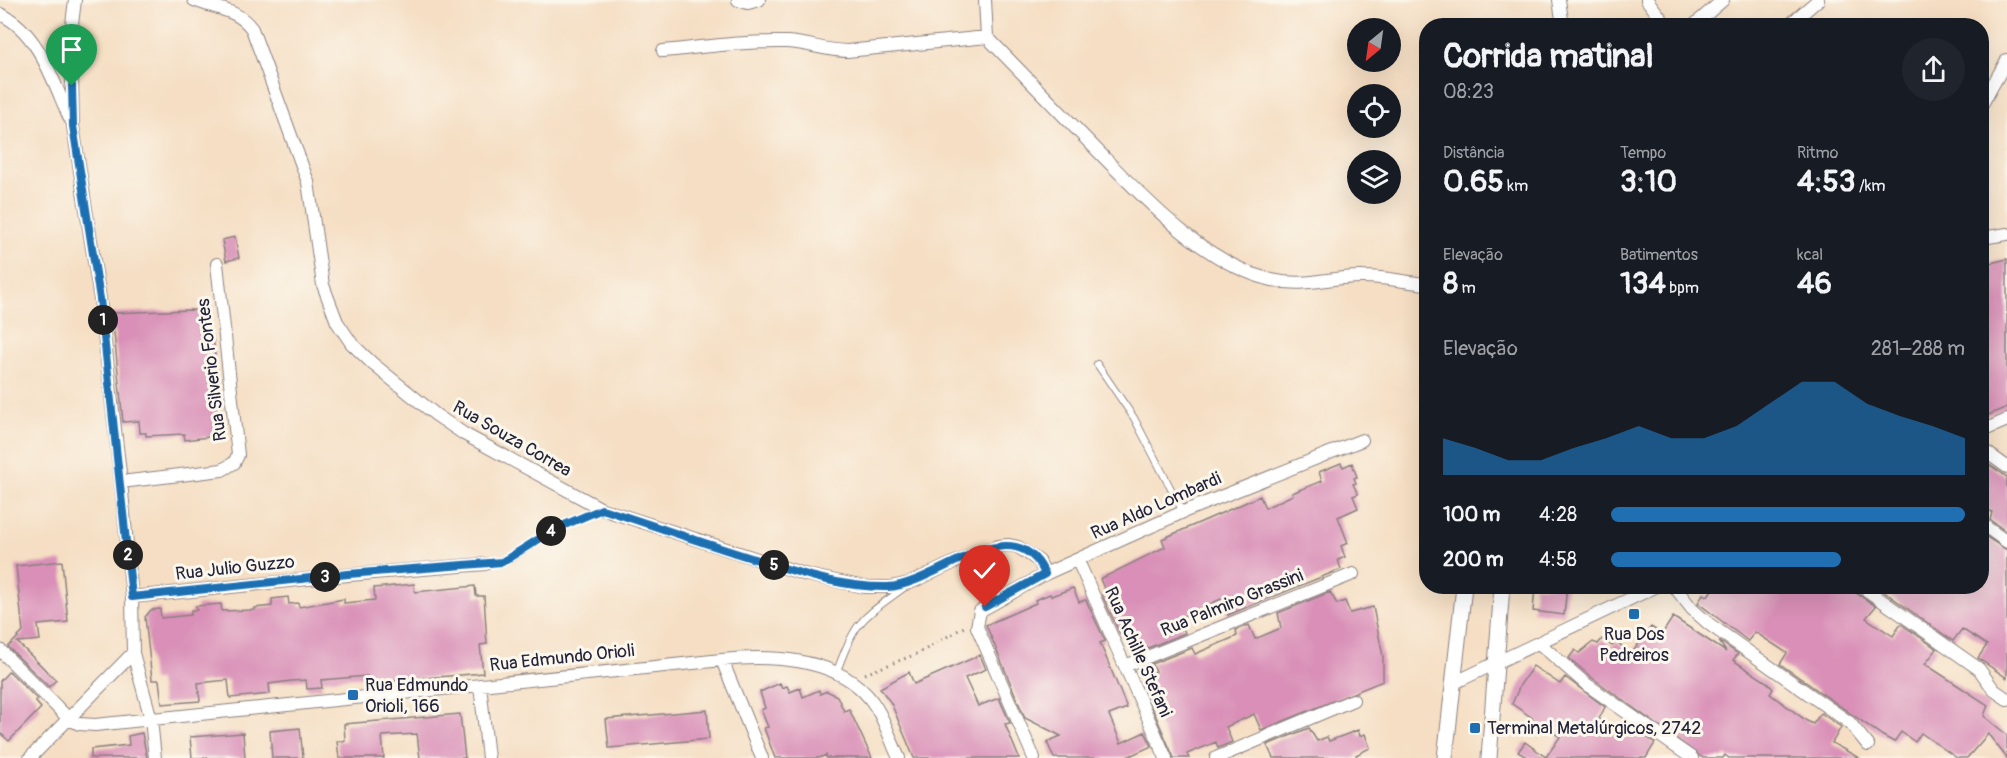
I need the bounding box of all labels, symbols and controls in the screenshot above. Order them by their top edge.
north arrow [1347,18,1401,72]
map controls [1347,18,1401,204]
pin [46,24,97,86]
icon: arrive [55,33,88,66]
text: Corrida matinal [1443,36,1654,77]
button: share [1902,38,1965,101]
text: 08:23 [1443,79,1494,104]
button: locate [1347,84,1401,138]
text: Distância [1443,143,1504,163]
text: Tempo [1620,143,1666,163]
text: Ritmo [1797,143,1838,163]
button: layers [1347,150,1401,204]
text: 0.65 [1443,163,1504,200]
text: 3:10 [1620,163,1677,200]
text: 4:53 [1797,163,1855,200]
text: km [1504,176,1528,196]
text: /km [1855,176,1886,196]
text: Elevação [1443,245,1503,265]
text: Batimentos [1620,245,1698,265]
text: kcal [1797,245,1823,265]
text: 8 [1443,265,1458,302]
text: 134 [1620,265,1666,302]
text: 46 [1797,265,1832,302]
text: m [1458,278,1476,298]
text: bpm [1666,278,1699,298]
street label: Rua Silverio Fontes [192,297,232,443]
pin: 1 [88,305,118,335]
text: 1 [100,310,106,330]
text: Elevação [1443,336,1518,361]
text: 281–288 m [1871,336,1965,361]
street label: Rua Souza Correa [449,396,575,482]
street label: Rua Aldo Lombardi [1087,467,1225,545]
text: 100 m [1443,502,1500,527]
text: 4:28 [1539,502,1577,527]
pin: 4 [536,516,566,546]
text: 4 [546,521,556,541]
pin: 2 [113,540,143,570]
text: 2 [124,545,132,565]
pin [959,545,1010,607]
text: 200 m [1443,547,1504,572]
text: 4:58 [1539,547,1577,572]
street label: Rua Julio Guzzo [174,550,296,586]
pin: 5 [759,550,789,580]
icon: check [968,554,1001,587]
text: 5 [770,555,778,575]
pin: 3 [310,562,340,592]
street label: Rua Palmiro Grassini [1157,564,1307,642]
text: 3 [321,567,329,587]
street label: Rua Achille Stefani [1099,583,1177,721]
marker: Rua Dos Pedreiros [1627,607,1641,621]
place label: Rua Dos Pedreiros [1599,623,1669,667]
street label: Rua Edmundo Orioli [488,639,636,677]
place label: Rua Edmundo Orioli, 166 [365,674,469,718]
marker: Rua Edmundo Orioli, 166 [346,688,360,702]
place label: Terminal Metalúrgicos, 2742 [1487,717,1701,740]
marker: Terminal Metalúrgicos, 2742 [1468,721,1482,735]

